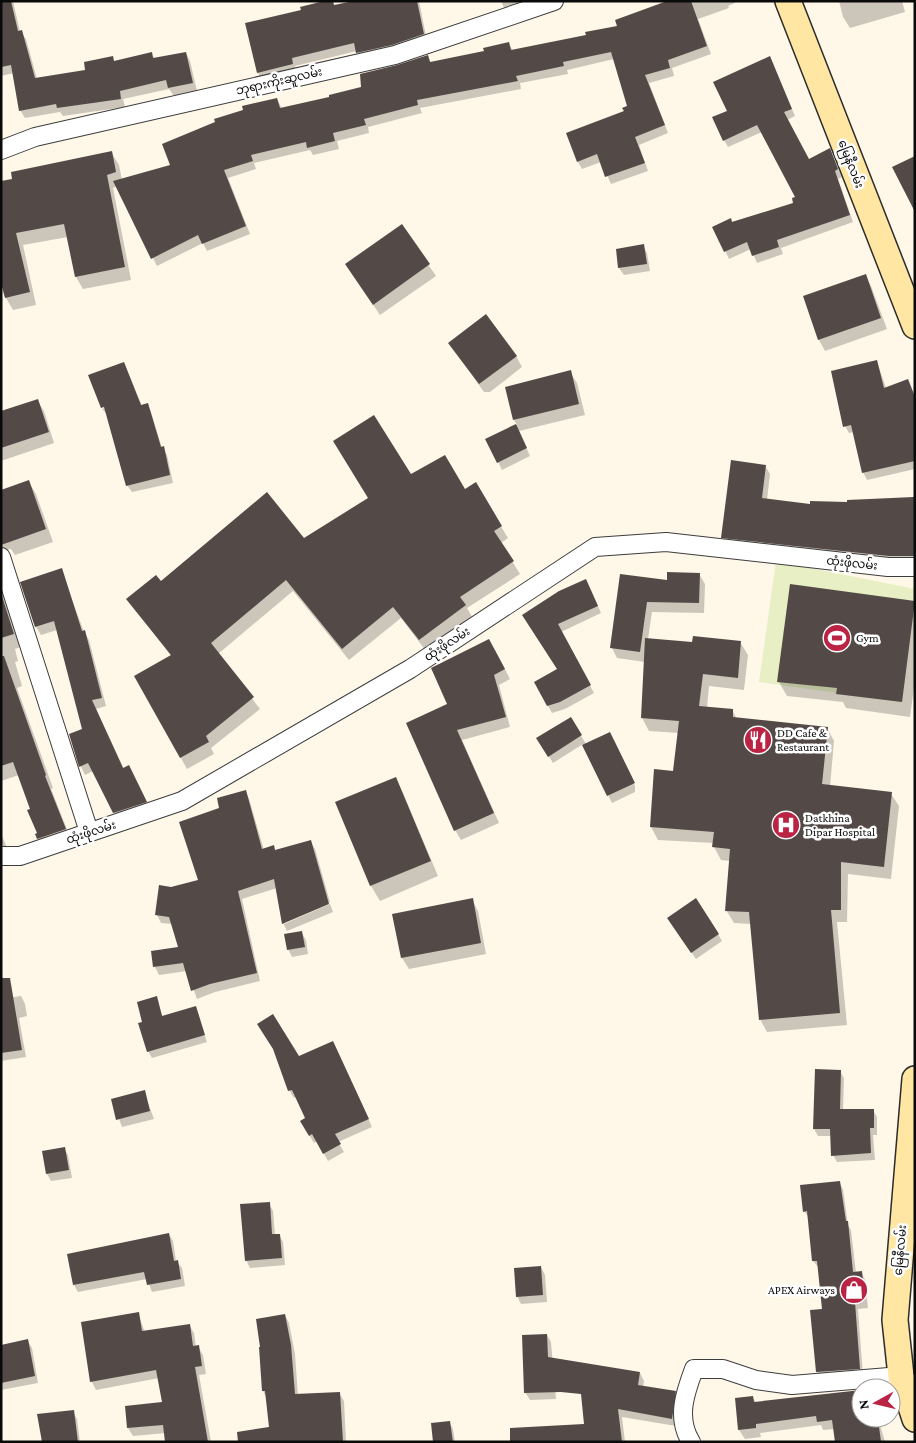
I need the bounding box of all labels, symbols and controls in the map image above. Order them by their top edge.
street label: ဘုရားကိုးဆူလမ်း [234,62,324,101]
street label: မြေနီလမ်း [833,137,869,191]
street label: ထုံးဖိုလမ်း [825,551,879,576]
street label: ထုံးဖိုလမ်း [420,622,474,666]
sports icon: Gym [822,623,852,653]
place label: Gym [856,631,879,645]
restaurant icon: DD Cafe & Restaurant [743,725,773,755]
place label: DD Cafe & Restaurant [777,726,830,754]
hospital icon: Datkhina Dipar Hospital [771,810,801,840]
place label: Datkhina Dipar Hospital [805,811,875,839]
street label: ထုံးဖိုလမ်း [64,815,119,849]
street label: မြေနီလမ်း [889,1224,912,1276]
shop icon: APEX Airways [839,1275,869,1305]
place label: APEX Airways [768,1283,835,1297]
north arrow [851,1378,901,1428]
text: N [854,1399,872,1411]

